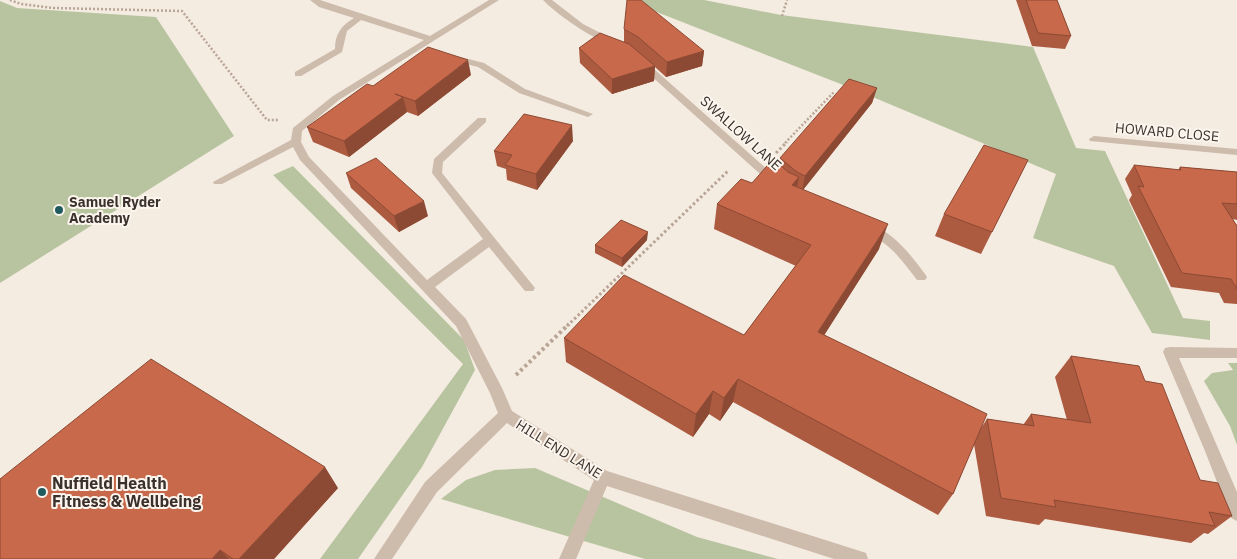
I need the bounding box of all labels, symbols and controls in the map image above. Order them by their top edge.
street label: SWALLOW LANE [697,92,785,174]
street label: HOWARD CLOSE [1114,118,1220,146]
place label: Samuel Ryder Academy [69,193,161,227]
marker: Samuel Ryder Academy [53,204,65,216]
street label: HILL END LANE [513,415,605,483]
place label: Nuffield Health Fitness & Wellbeing [52,473,201,511]
marker: Nuffield Health Fitness & Wellbeing [36,486,48,498]

